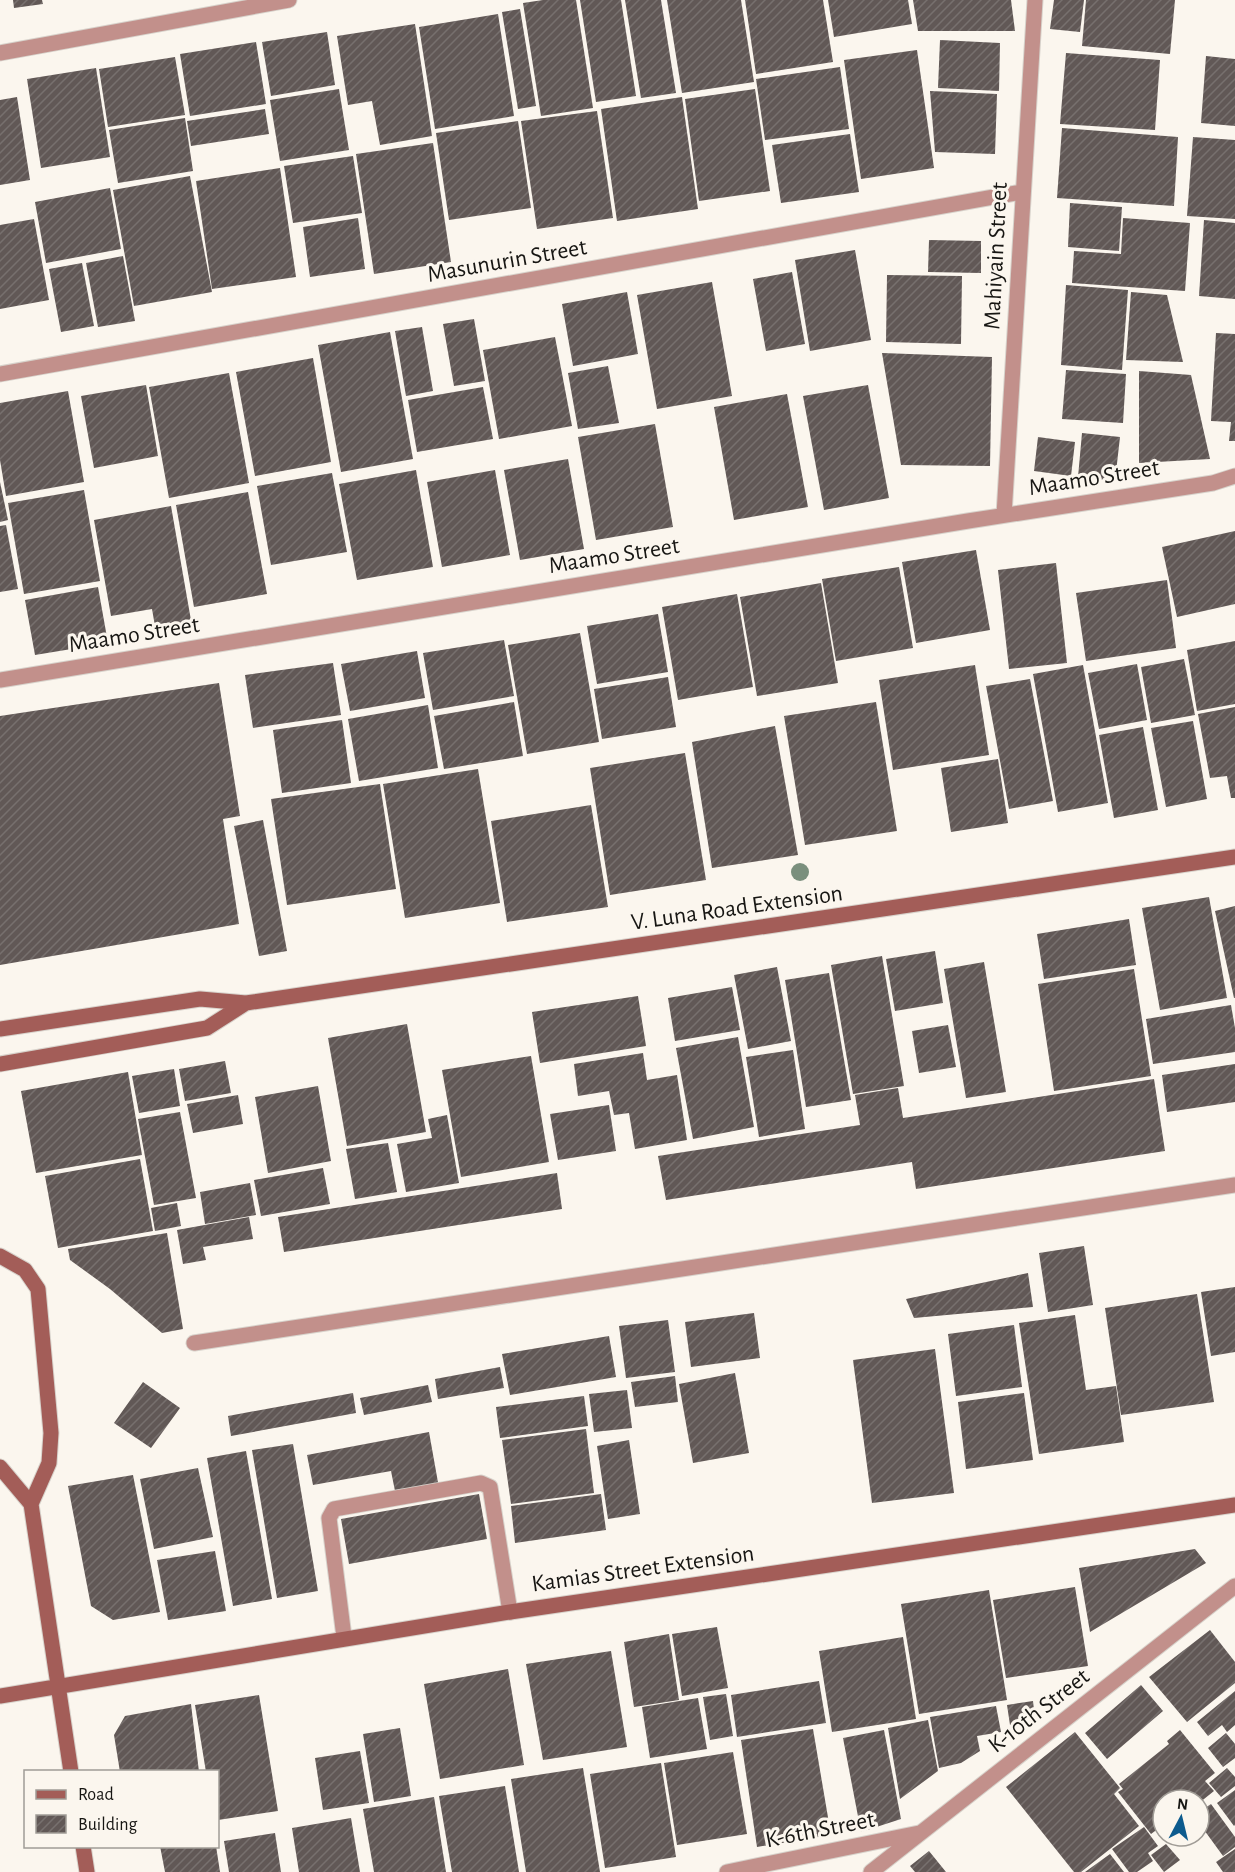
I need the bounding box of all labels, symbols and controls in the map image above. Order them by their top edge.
street label: Mahiyain Street [980,181,1012,330]
street label: Masunurin Street [425,235,589,287]
street label: Maamo Street [1027,456,1161,500]
street label: Maamo Street [547,534,681,578]
street label: Maamo Street [67,613,201,657]
street label: V. Luna Road Extension [630,881,844,935]
street label: Kamias Street Extension [530,1541,756,1597]
street label: K-10th Street [984,1664,1094,1758]
legend [24,1770,219,1848]
text: Road [78,1786,114,1804]
north arrow [1151,1788,1211,1848]
text: N [1176,1795,1189,1813]
street label: K-6th Street [763,1808,877,1852]
text: Building [78,1816,138,1834]

